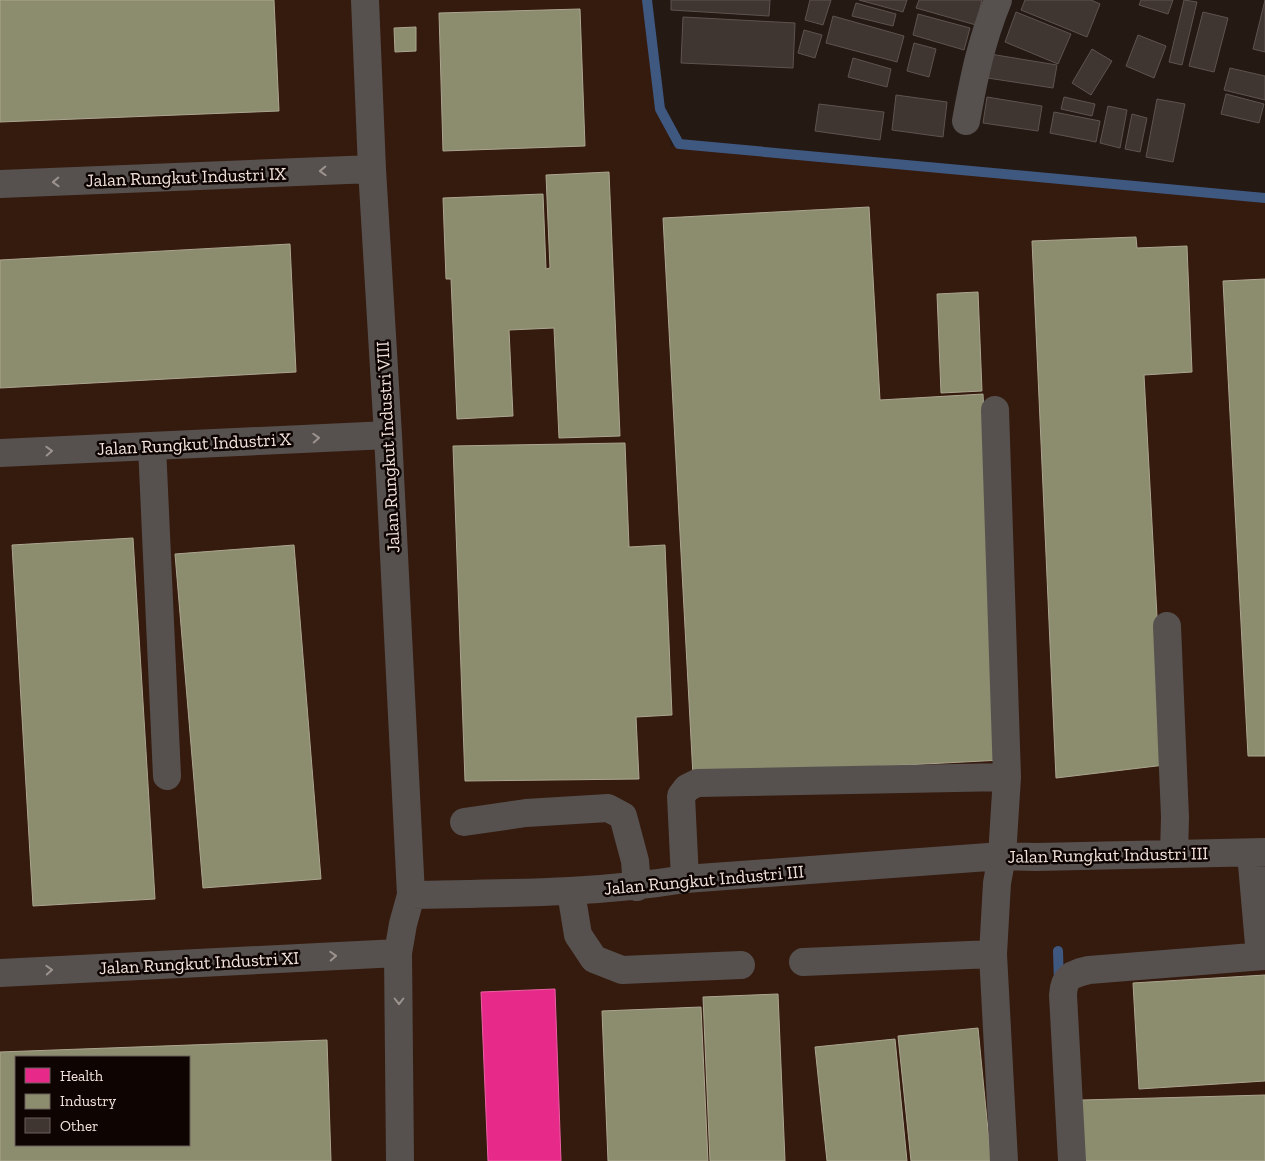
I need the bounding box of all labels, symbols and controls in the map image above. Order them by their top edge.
street label: Jalan Rungkut Industri IX [85,162,287,191]
one-way arrow [319,165,327,176]
one-way arrow [52,177,60,188]
street label: Jalan Rungkut Industri VIII [371,341,405,553]
street label: Jalan Rungkut Industri X [96,428,292,460]
one-way arrow [312,433,320,443]
one-way arrow [45,445,53,456]
street label: Jalan Rungkut Industri III [1008,842,1209,868]
street label: Jalan Rungkut Industri III [603,860,805,900]
street label: Jalan Rungkut Industri XI [98,947,300,979]
one-way arrow [330,951,338,961]
one-way arrow [45,965,53,976]
one-way arrow [394,998,404,1006]
legend [15,1056,190,1146]
text: Health [60,1067,104,1085]
text: Industry [60,1092,117,1110]
text: Other [60,1117,98,1135]

